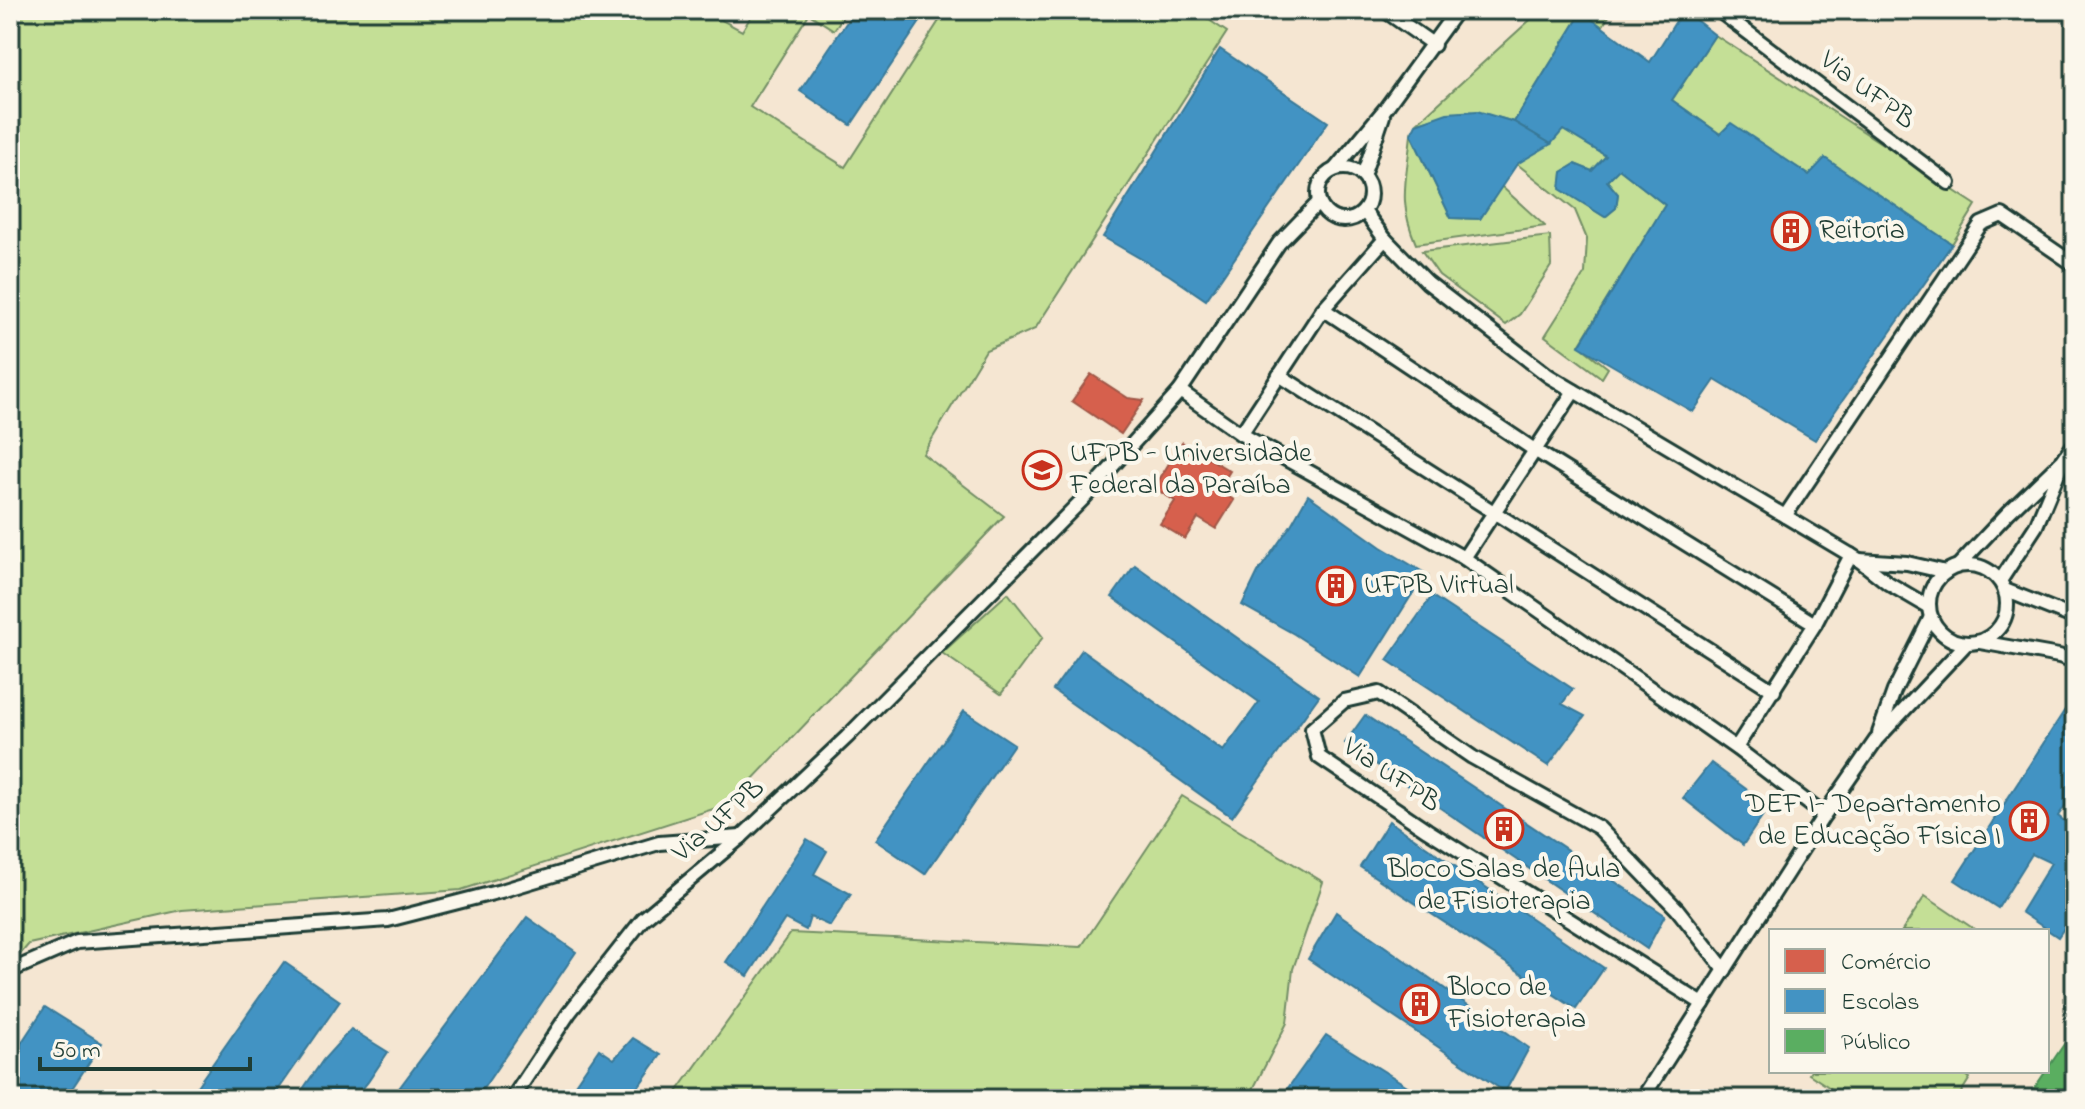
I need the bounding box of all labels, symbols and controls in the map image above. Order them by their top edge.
street label: Via UFPB [1810,41,1924,141]
building icon: Reitoria [1770,210,1812,252]
place label: Reitoria [1819,211,1905,252]
place label: UFPB - Universidade Federal da Paraíba [1069,434,1312,507]
school or university icon: UFPB - Universidade Federal da Paraíba [1021,449,1063,491]
building icon: UFPB Virtual [1315,565,1357,607]
place label: UFPB Virtual [1364,566,1514,607]
street label: Via UFPB [1333,727,1448,824]
street label: Via UFPB [663,769,774,874]
place label: DEF I- Departamento de Educação Física I [1745,785,2001,858]
building icon: DEF I- Departamento de Educação Física I [2008,800,2050,842]
building icon: Bloco Salas de Aula de Fisioterapia [1483,808,1525,850]
place label: Bloco Salas de Aula de Fisioterapia [1387,850,1620,923]
legend [1769,929,2049,1073]
text: Comércio [1841,946,1931,981]
place label: Bloco de Fisioterapia [1447,968,1586,1041]
building icon: Bloco de Fisioterapia [1399,983,1441,1025]
text: Escolas [1841,986,1919,1021]
scale bar [40,1021,250,1071]
text: Público [1841,1026,1911,1061]
text: 50 m [52,1034,101,1069]

